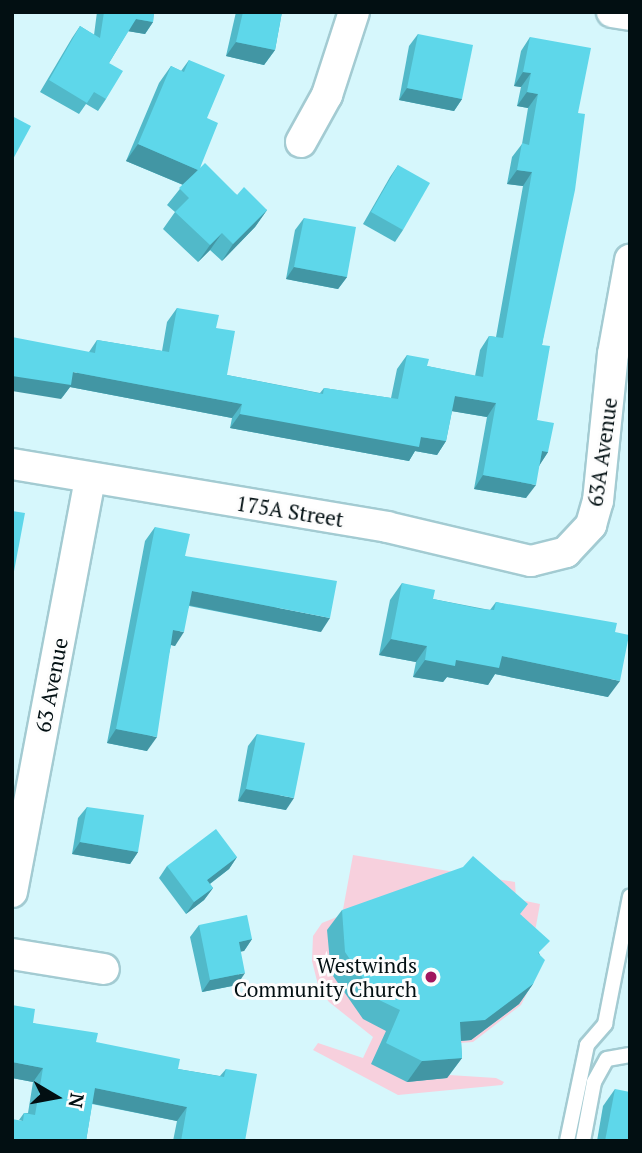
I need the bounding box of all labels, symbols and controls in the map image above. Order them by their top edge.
street label: 63A Avenue [582,395,622,509]
street label: 175A Street [234,490,346,532]
street label: 63 Avenue [29,635,73,735]
place label: Westwinds Community Church [234,952,417,1002]
marker: Westwinds Community Church [423,969,439,985]
north arrow [21,1062,91,1132]
text: N [64,1091,91,1110]

